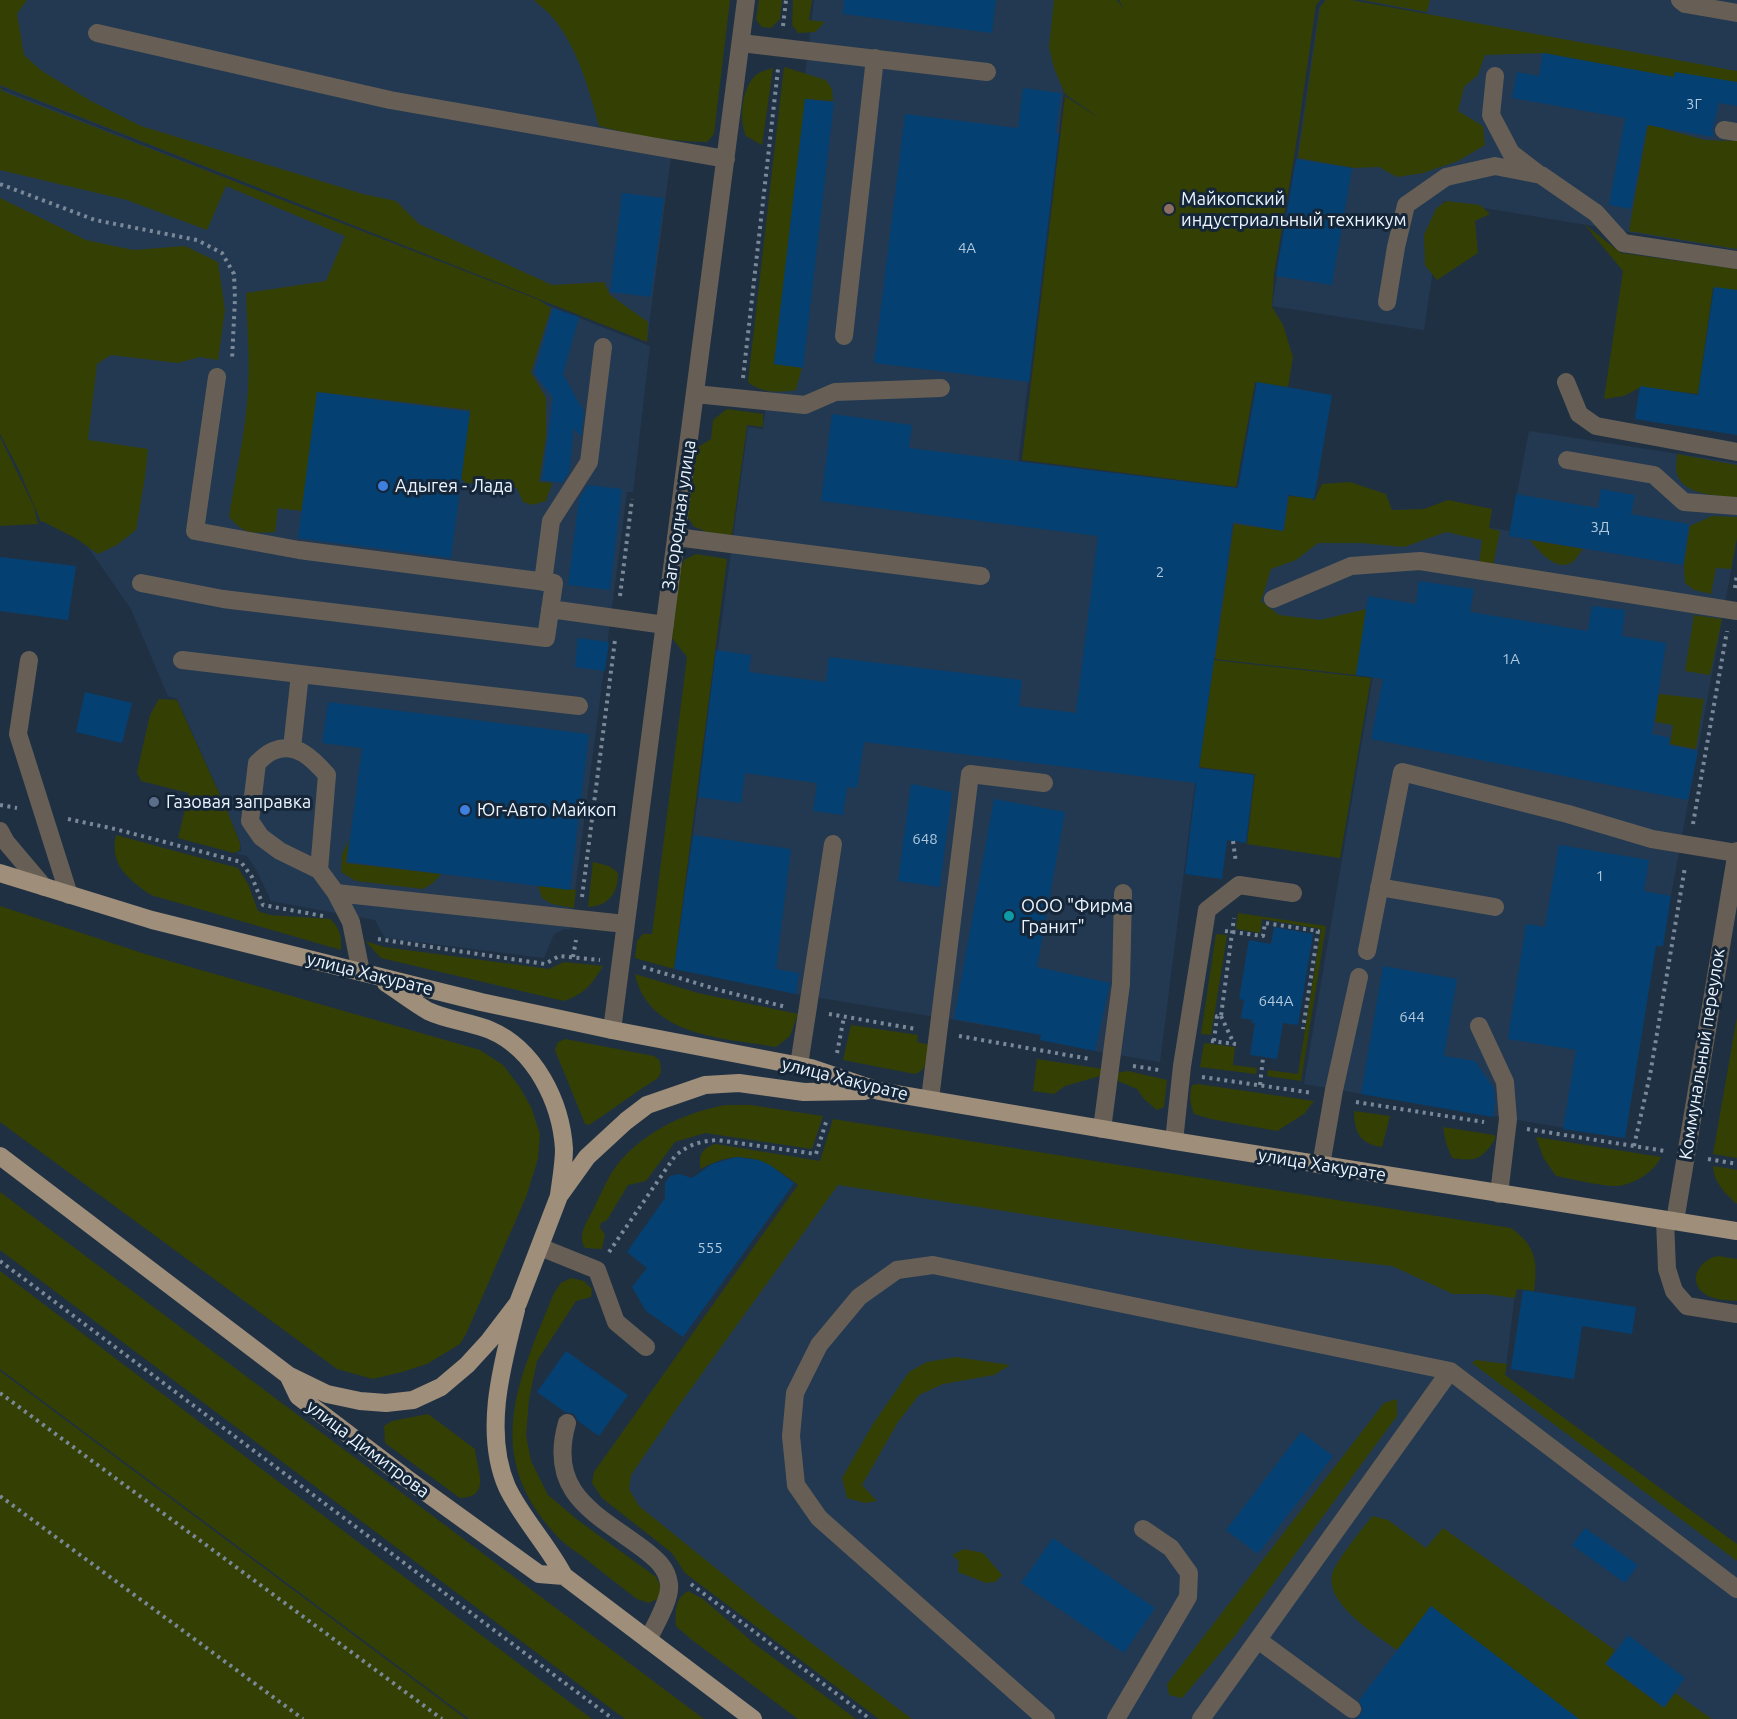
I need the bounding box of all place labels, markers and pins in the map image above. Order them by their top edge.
place label: Майкопский индустриальный техникум [1181,188,1407,230]
marker: Майкопский индустриальный техникум [1162,202,1176,216]
place label: Адыгея - Лада [395,475,513,497]
marker: Адыгея - Лада [376,479,390,493]
place label: Газовая заправка [166,791,311,813]
marker: Газовая заправка [147,795,161,809]
place label: Юг-Авто Майкоп [477,799,617,821]
marker: Юг-Авто Майкоп [458,803,472,817]
place label: ООО "Фирма Гранит" [1021,895,1133,938]
marker: ООО "Фирма Гранит" [1002,909,1016,923]

